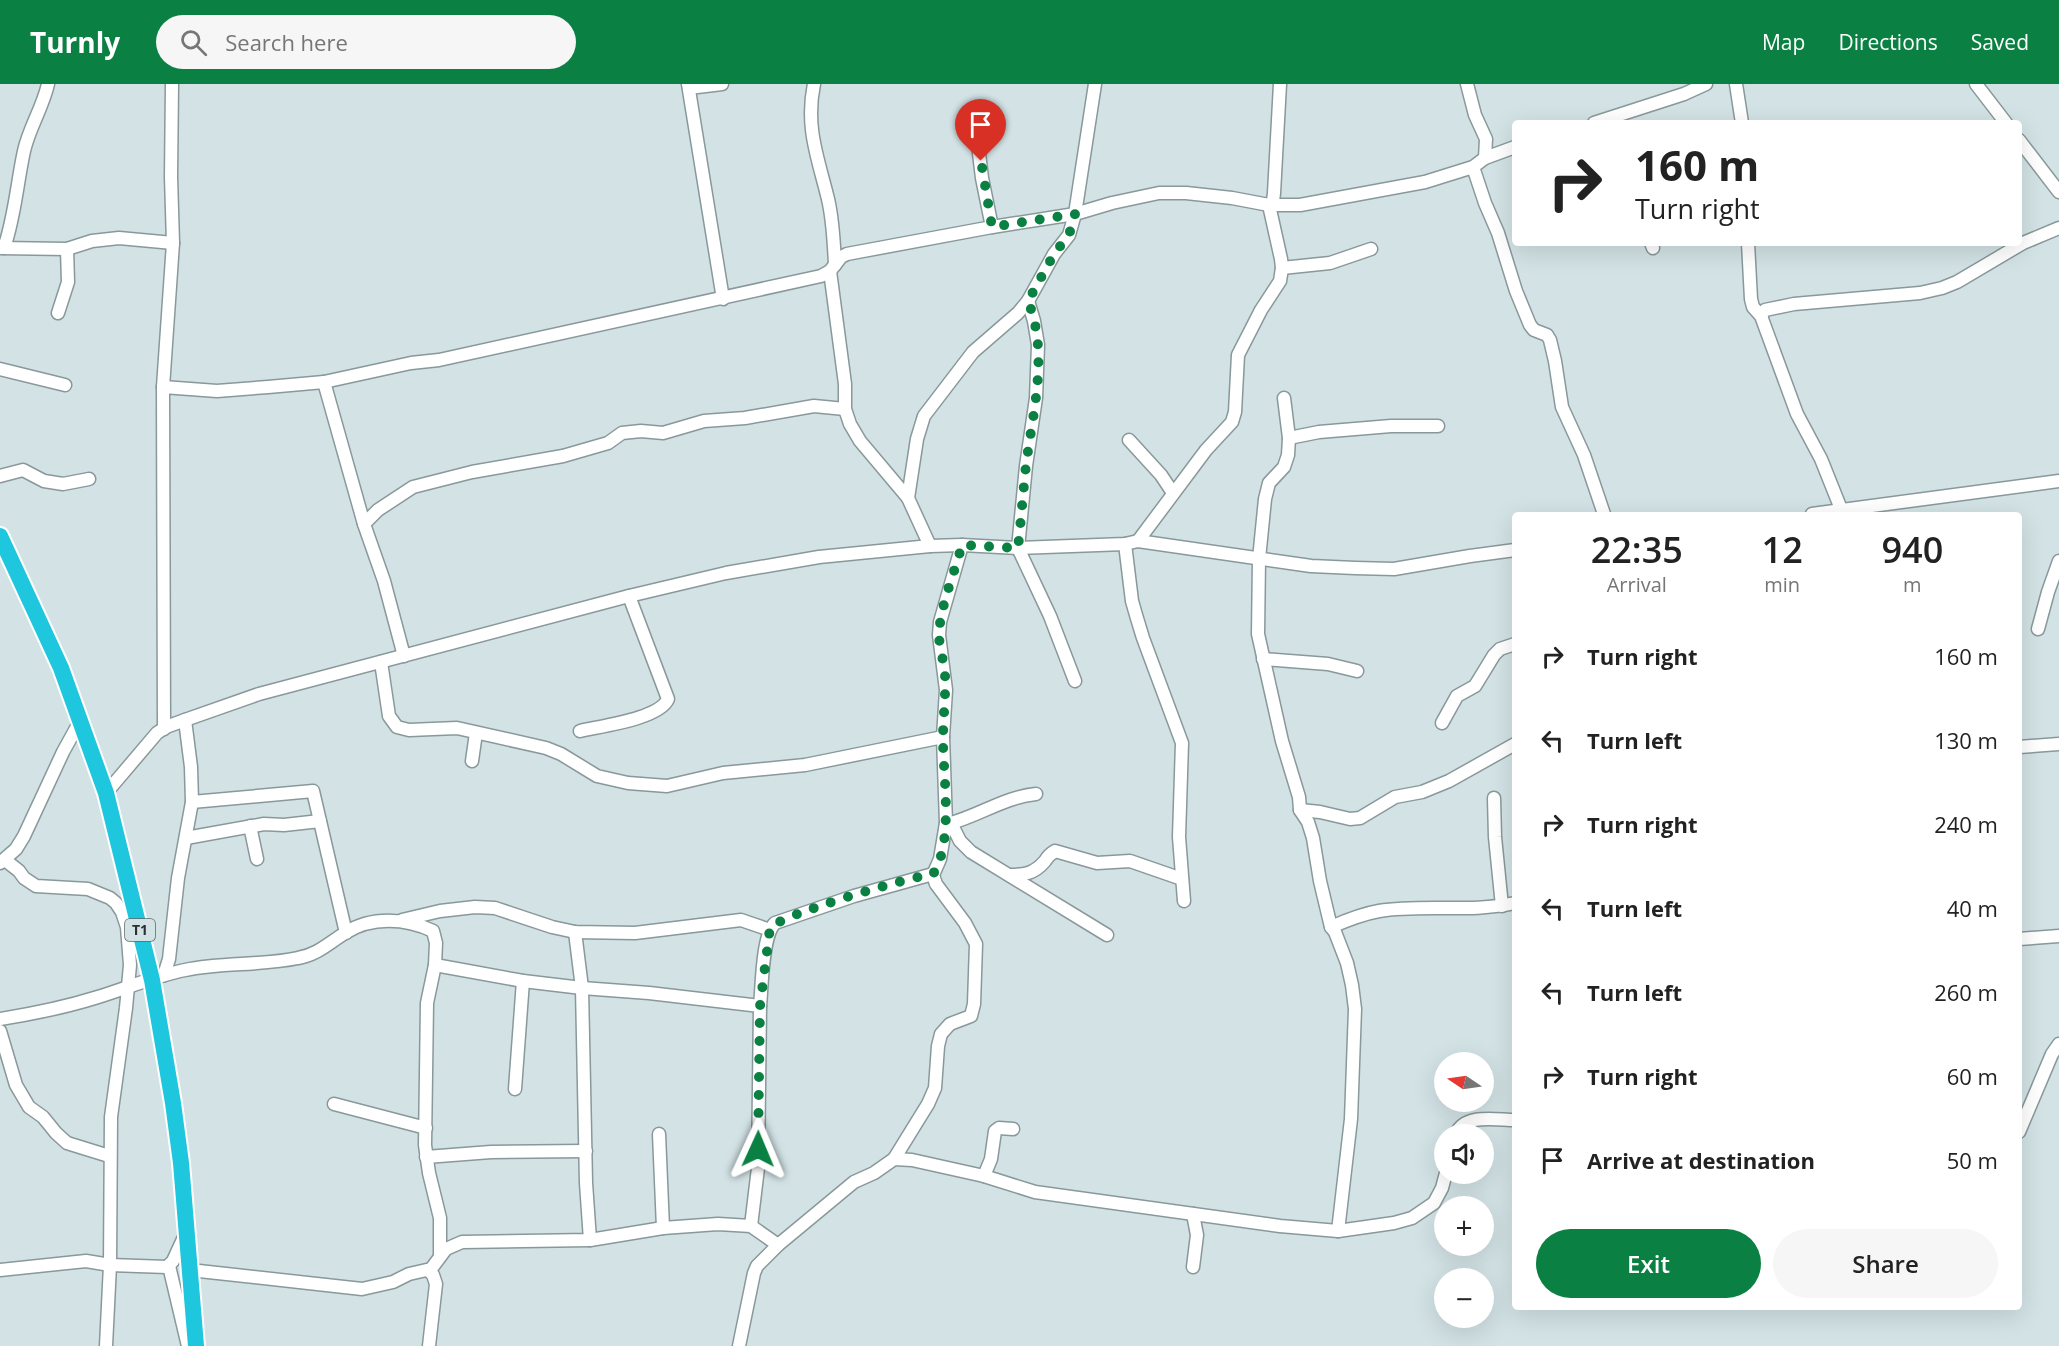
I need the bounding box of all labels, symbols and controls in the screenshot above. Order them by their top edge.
search box [156,15,576,69]
text: Turnly [30,23,120,61]
icon: search [177,26,210,59]
text: Search here [225,27,348,57]
text: Map [1762,28,1805,56]
text: Directions [1838,28,1938,56]
text: Saved [1971,28,2029,56]
pin [955,99,1006,161]
icon: arrive [964,108,997,141]
text: 160 m [1635,136,1759,193]
icon: right [1536,144,1614,222]
text: Turn right [1635,190,1760,227]
text: 22:35 [1591,525,1683,574]
text: 12 [1762,525,1803,574]
text: 940 [1881,525,1943,574]
text: Arrival [1607,571,1667,598]
text: min [1764,571,1800,598]
text: m [1903,571,1922,598]
icon: right [1536,640,1569,673]
text: Turn right [1587,641,1698,671]
text: 160 m [1934,641,1998,671]
icon: left [1536,724,1569,757]
text: Turn left [1587,725,1682,755]
text: 130 m [1934,725,1998,755]
icon: right [1536,808,1569,841]
text: Turn right [1587,809,1698,839]
text: 240 m [1934,809,1998,839]
icon: left [1536,892,1569,925]
text: Turn left [1587,893,1682,923]
text: 40 m [1947,893,1998,923]
road number: T1 [125,919,155,941]
icon: left [1536,976,1569,1009]
text: Turn left [1587,977,1682,1007]
text: 260 m [1934,977,1998,1007]
north arrow [1434,1052,1494,1112]
map controls [1434,1052,1494,1328]
icon: right [1536,1060,1569,1093]
text: Turn right [1587,1061,1698,1091]
text: 60 m [1947,1061,1998,1091]
position arrow [726,1117,790,1181]
button: sound [1434,1124,1494,1184]
icon: arrive [1536,1144,1569,1177]
text: Arrive at destination [1587,1145,1815,1175]
text: 50 m [1947,1145,1998,1175]
button: + [1434,1196,1494,1256]
button: Exit [1536,1229,1761,1298]
button: Share [1773,1229,1998,1298]
button: − [1434,1268,1494,1328]

